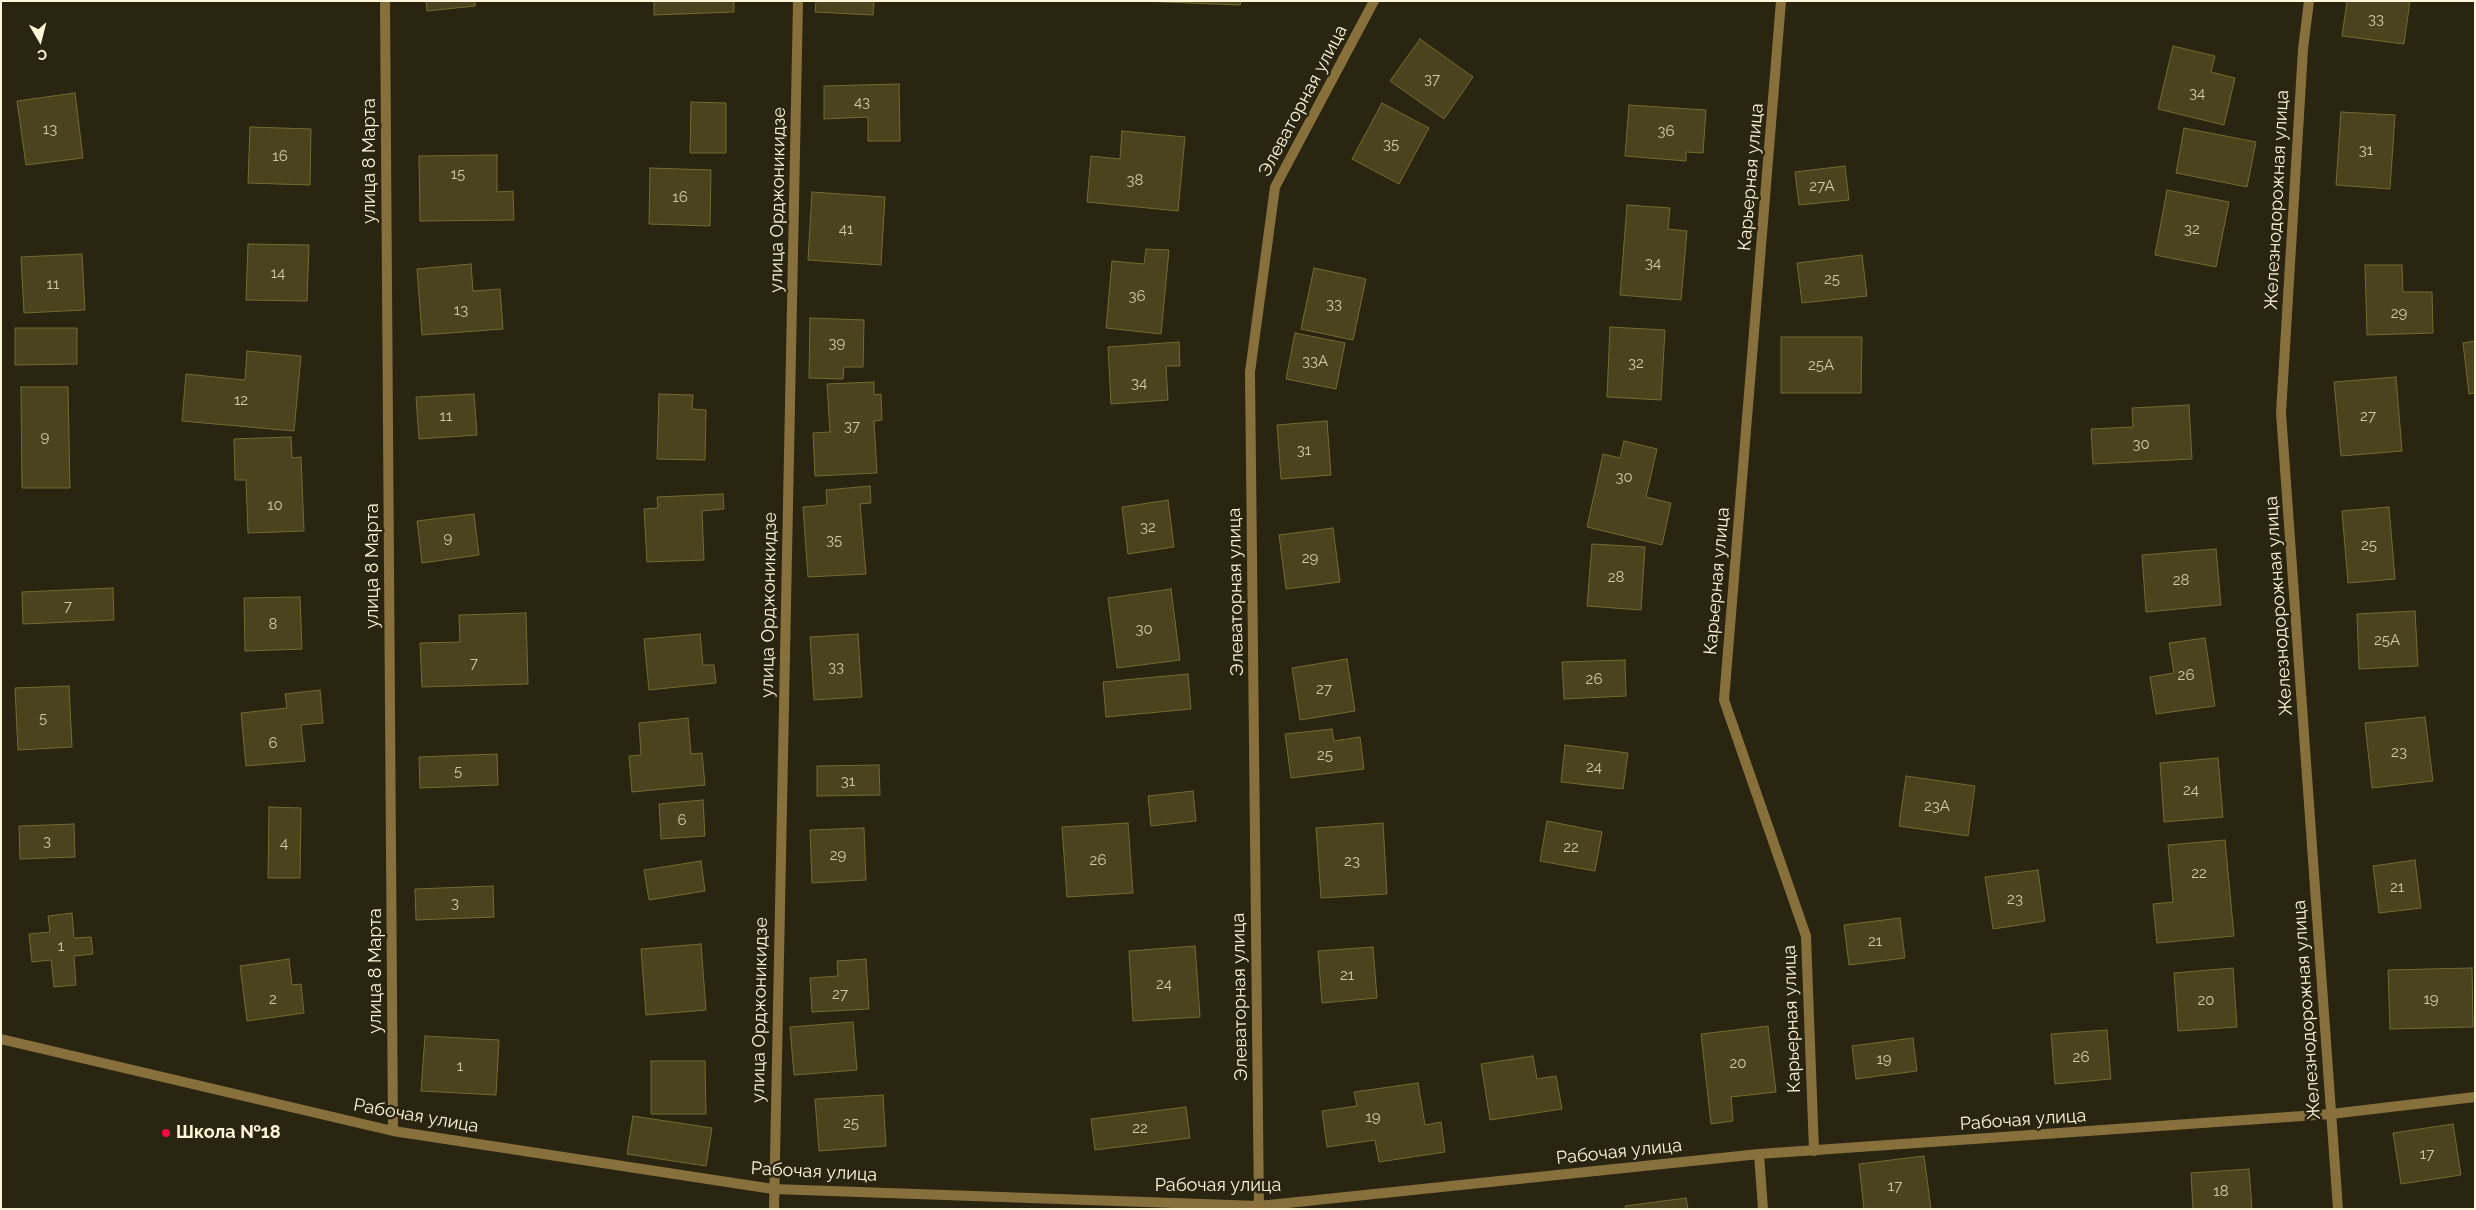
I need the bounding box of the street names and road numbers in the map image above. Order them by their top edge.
street label: Элеваторная улица [1254,22,1352,180]
street label: Железнодорожная улица [2260,89,2294,311]
street label: улица 8 Марта [359,98,381,224]
street label: Карьерная улица [1734,102,1768,252]
street label: улица Орджоникидзе [766,107,790,293]
street label: Железнодорожная улица [2261,495,2297,717]
street label: улица 8 Марта [362,503,384,629]
street label: Карьерная улица [1700,506,1734,656]
street label: Элеваторная улица [1224,508,1248,676]
street label: улица Орджоникидзе [757,512,781,698]
street label: Железнодорожная улица [2289,899,2325,1121]
street label: улица 8 Марта [365,908,387,1034]
street label: Элеваторная улица [1228,913,1252,1081]
street label: улица Орджоникидзе [748,917,772,1103]
street label: Карьерная улица [1779,945,1805,1093]
street label: Рабочая улица [352,1094,480,1138]
street label: Рабочая улица [1959,1105,2087,1135]
street label: Рабочая улица [1555,1135,1683,1169]
street label: Рабочая улица [750,1158,878,1186]
street label: Рабочая улица [1155,1175,1281,1197]

